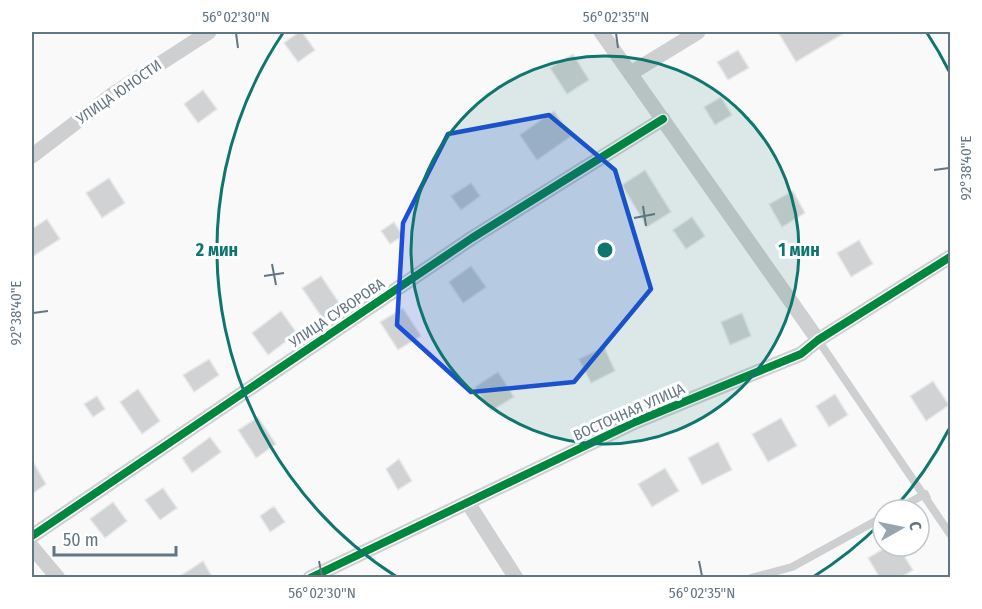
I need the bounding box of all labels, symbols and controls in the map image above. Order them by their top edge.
text: 56°02'30"N [202,8,270,26]
text: 56°02'35"N [583,8,649,26]
street label: УЛИЦА ЮНОСТИ [72,56,165,129]
text: 92°38'40"E [957,136,975,200]
text: 2 мин [195,239,238,261]
text: 1 мин [778,239,820,261]
centre of rings [595,240,615,260]
street label: УЛИЦА СУВОРОВА [285,274,388,352]
text: 92°38'40"E [7,281,25,345]
street label: ВОСТОЧНАЯ УЛИЦА [571,379,687,445]
north arrow [871,498,931,558]
scale bar [54,519,176,557]
text: С [905,520,925,532]
text: 50 m [63,529,99,551]
text: 56°02'30"N [288,584,356,602]
text: 56°02'35"N [669,584,735,602]

